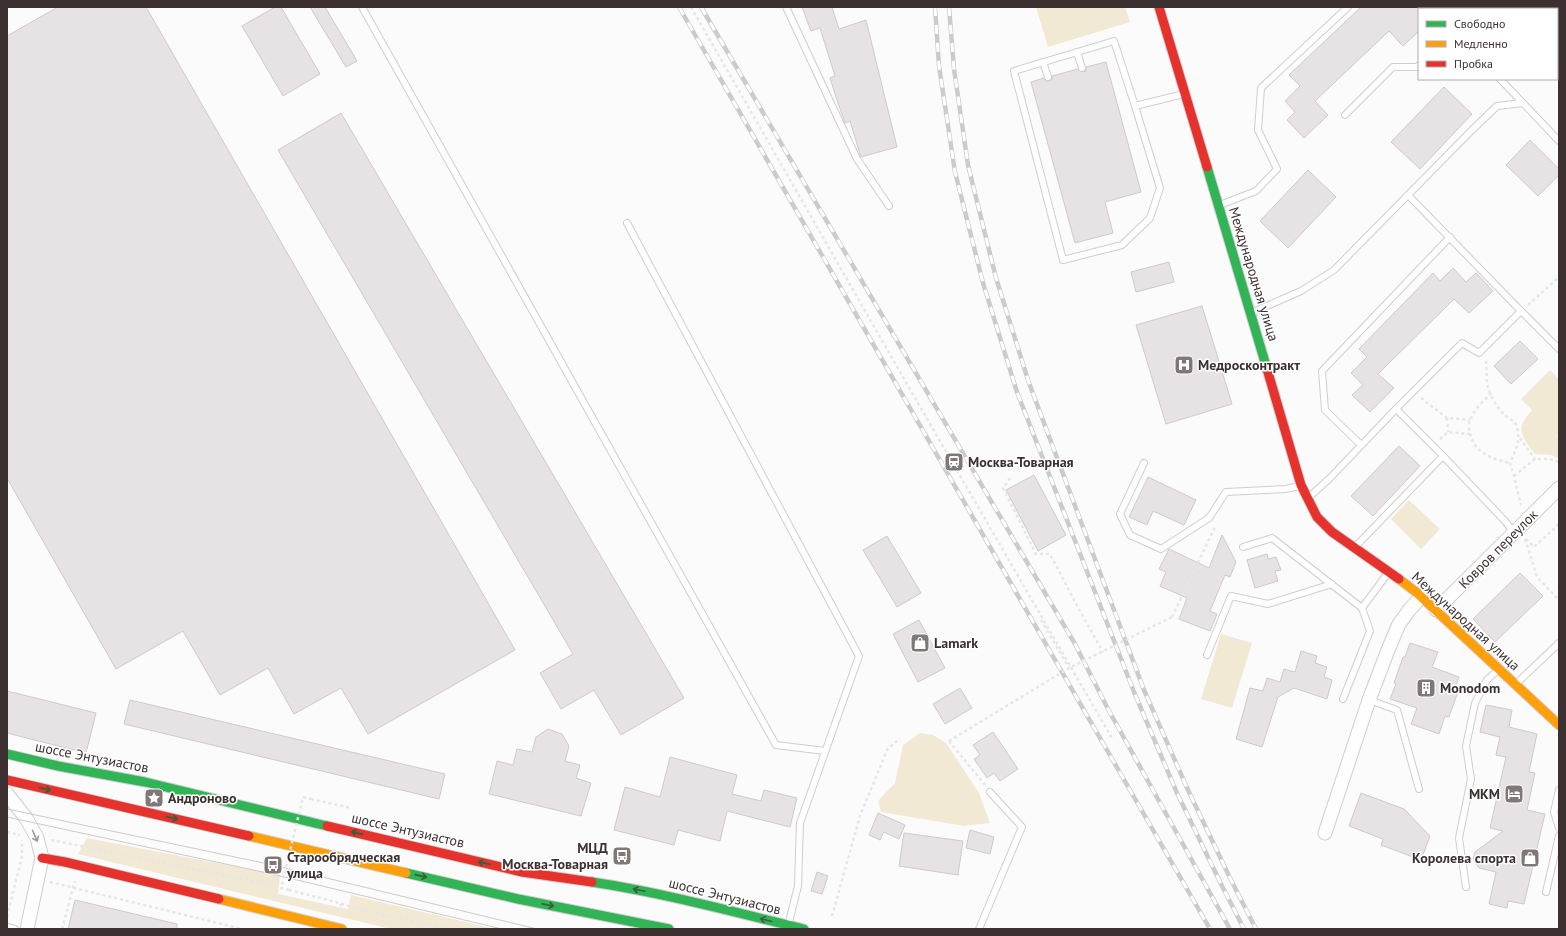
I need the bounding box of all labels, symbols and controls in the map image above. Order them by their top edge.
legend [1418,8,1558,80]
text: Свободно [1454,16,1505,31]
text: Медленно [1454,36,1508,51]
text: Пробка [1454,56,1493,71]
street label: Международная улица [1225,205,1283,343]
hospital icon: Медросконтракт [1173,354,1195,376]
place label: Медросконтракт [1198,356,1300,374]
station icon: Москва-Товарная [943,451,965,473]
place label: Москва-Товарная [968,453,1074,471]
street label: Ковров переулок [1455,505,1542,592]
street label: Международная улица [1408,568,1524,674]
shop icon: Lamark [909,632,931,654]
place label: Lamark [934,634,978,652]
building icon: Monodom [1415,677,1437,699]
place label: Monodom [1440,679,1500,697]
street label: шоссе Энтузиастов [34,737,150,777]
hotel icon: МКМ [1503,783,1525,805]
one-way arrow [38,785,51,793]
place label: МКМ [1469,785,1500,803]
place icon: Андроново [143,787,165,809]
place label: Андроново [168,789,237,807]
street label: шоссе Энтузиастов [350,808,466,852]
one-way arrow [165,815,178,823]
one-way arrow [351,828,364,836]
one-way arrow [32,830,40,842]
place label: МЦД Москва-Товарная [502,839,608,873]
bus stop icon: МЦД Москва-Товарная [611,845,633,867]
shop icon: Королева спорта [1519,847,1541,869]
place label: Старообрядческая улица [286,848,400,882]
place label: Королева спорта [1412,849,1516,867]
bus stop icon: Старообрядческая улица [262,854,284,876]
one-way arrow [478,858,491,866]
one-way arrow [414,873,427,881]
street label: шоссе Энтузиастов [667,873,783,919]
one-way arrow [633,885,646,893]
one-way arrow [541,901,554,909]
one-way arrow [760,915,773,923]

